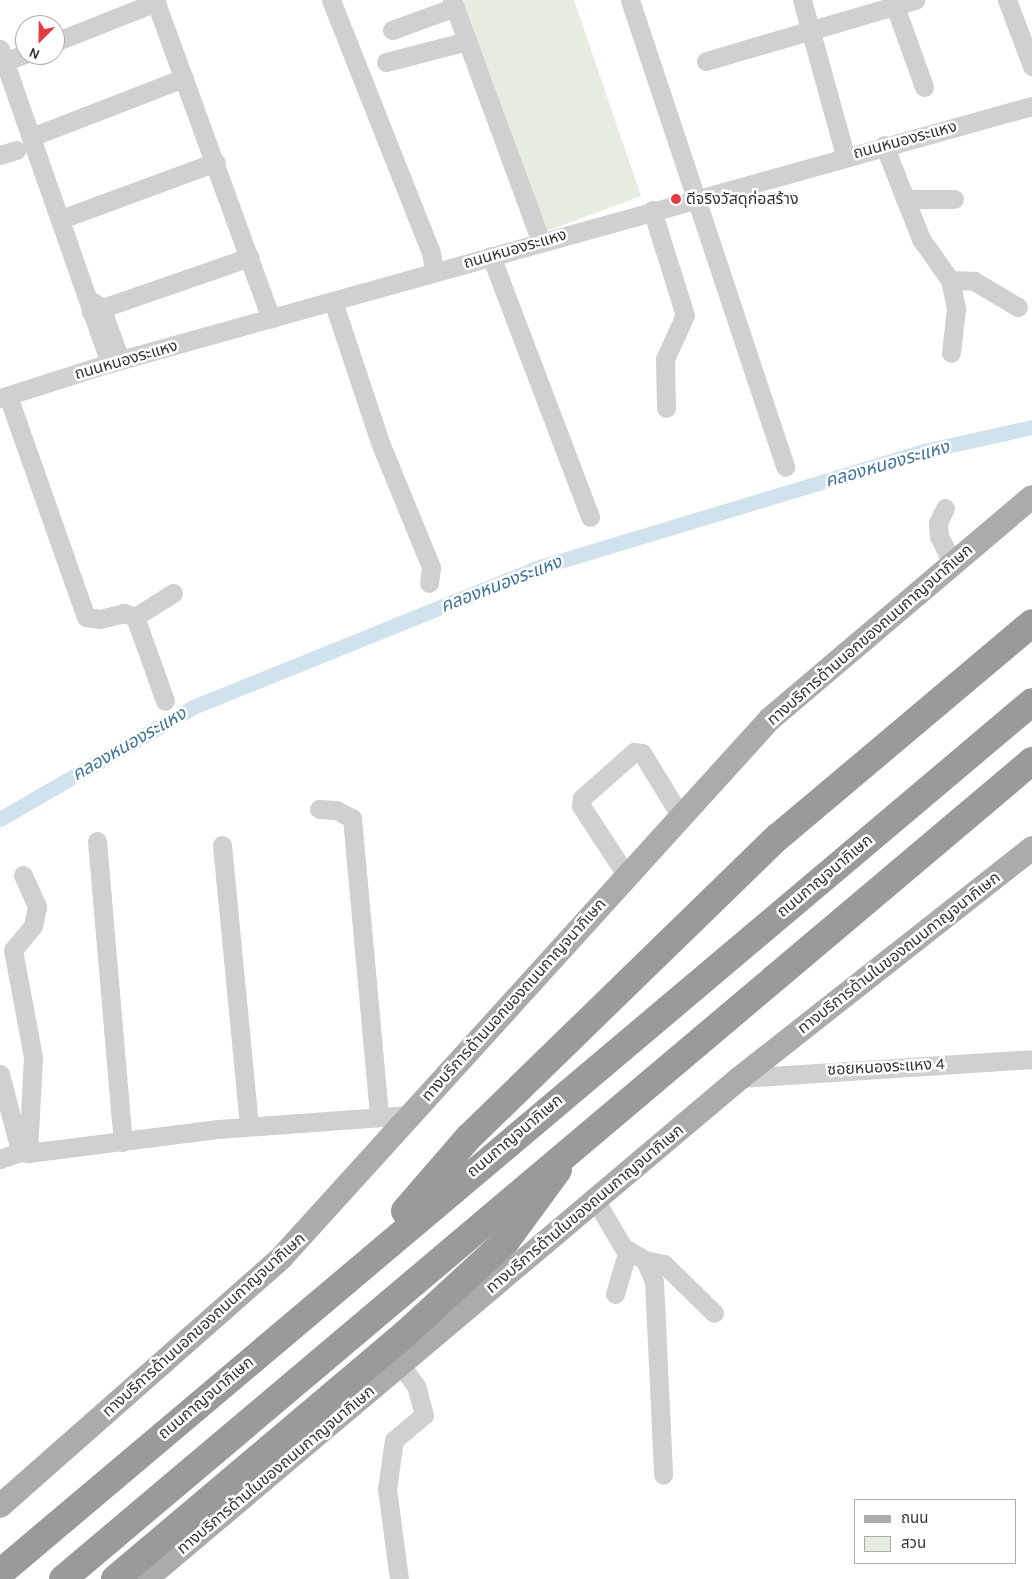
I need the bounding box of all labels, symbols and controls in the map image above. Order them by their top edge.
north arrow [15,15,65,65]
text: N [26,44,42,63]
street label: ถนนหนองระแหง [851,117,959,163]
place label: ดีจริงวัสดุก่อสร้าง [686,189,798,209]
marker: ดีจริงวัสดุก่อสร้าง [670,193,682,205]
street label: ถนนหนองระแหง [461,225,569,273]
street label: ถนนหนองระแหง [72,336,180,384]
water label: คลองหนองระแหง [822,436,952,492]
street label: ทางบริการด้านนอกของถนนกาญจนาภิเษก [763,540,977,730]
water label: คลองหนองระแหง [437,551,565,617]
water label: คลองหนองระแหง [68,703,190,785]
street label: ถนนกาญจนาภิเษก [773,830,877,922]
street label: ทางบริการด้านในของถนนกาญจนาภิเษก [794,868,1004,1038]
street label: ทางบริการด้านนอกของถนนกาญจนาภิเษก [418,895,610,1105]
street label: ซอยหนองระแหง 4 [827,1054,945,1080]
street label: ถนนกาญจนาภิเษก [463,1090,567,1182]
street label: ทางบริการด้านในของถนนกาญจนาภิเษก [482,1121,688,1297]
street label: ทางบริการด้านนอกของถนนกาญจนาภิเษก [99,1229,309,1421]
street label: ถนนกาญจนาภิเษก [154,1352,258,1444]
street label: ทางบริการด้านในของถนนกาญจนาภิเษก [173,1382,379,1558]
legend [854,1499,1017,1564]
text: ถนน [901,1509,928,1527]
text: สวน [901,1534,926,1552]

